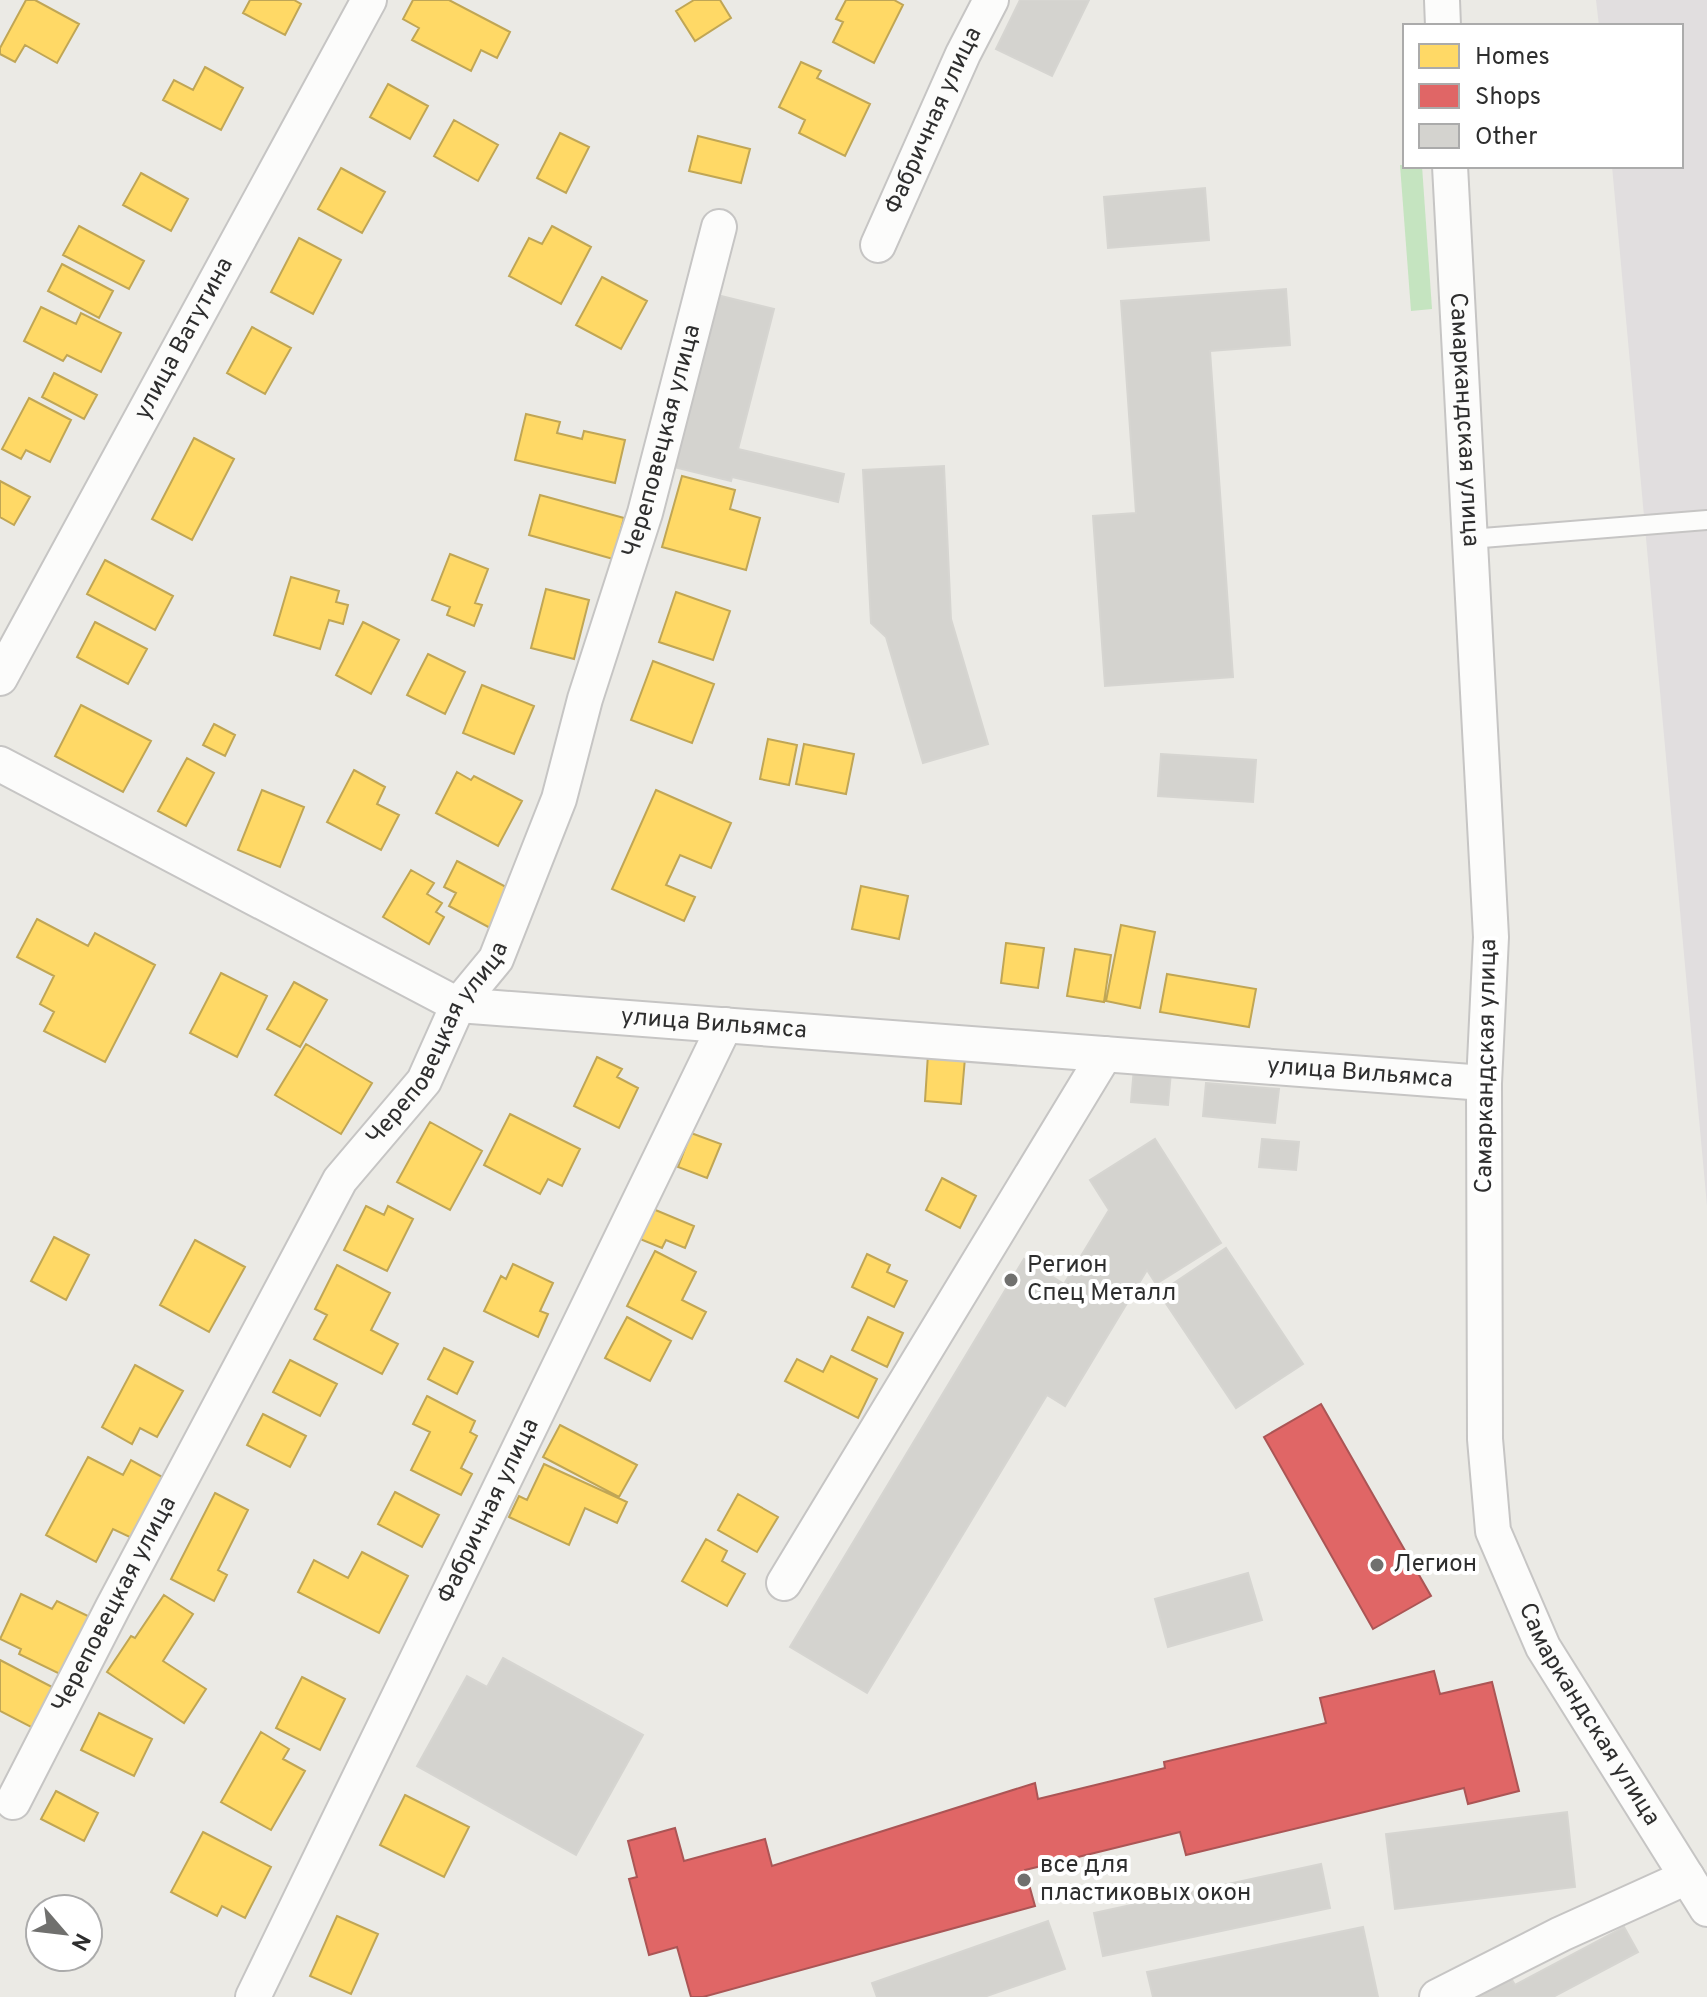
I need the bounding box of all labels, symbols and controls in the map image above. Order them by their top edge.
street label: Фабричная улица [878,22,989,219]
legend [1403,24,1683,168]
text: Homes [1475,43,1550,73]
text: Shops [1475,83,1541,113]
text: Other [1475,123,1537,153]
street label: улица Ватутина [128,253,241,425]
street label: Самаркандская улица [1442,292,1485,548]
street label: Череповецкая улица [617,322,708,562]
street label: Череповецкая улица [360,938,516,1152]
street label: Самаркандская улица [1470,938,1504,1194]
street label: улица Вильямса [620,1002,808,1046]
street label: улица Вильямса [1266,1052,1454,1096]
place label: Регион Спец Металл [1027,1251,1176,1309]
marker: Регион Спец Металл [1002,1271,1020,1289]
street label: Фабричная улица [431,1414,547,1609]
street label: Череповецкая улица [46,1491,184,1718]
place label: Легион [1393,1550,1477,1580]
marker: Легион [1368,1556,1386,1574]
street label: Самаркандская улица [1511,1599,1666,1832]
place label: все для пластиковых окон [1040,1851,1251,1909]
marker: все для пластиковых окон [1015,1871,1033,1889]
north arrow [24,1893,104,1973]
text: N [64,1928,95,1955]

